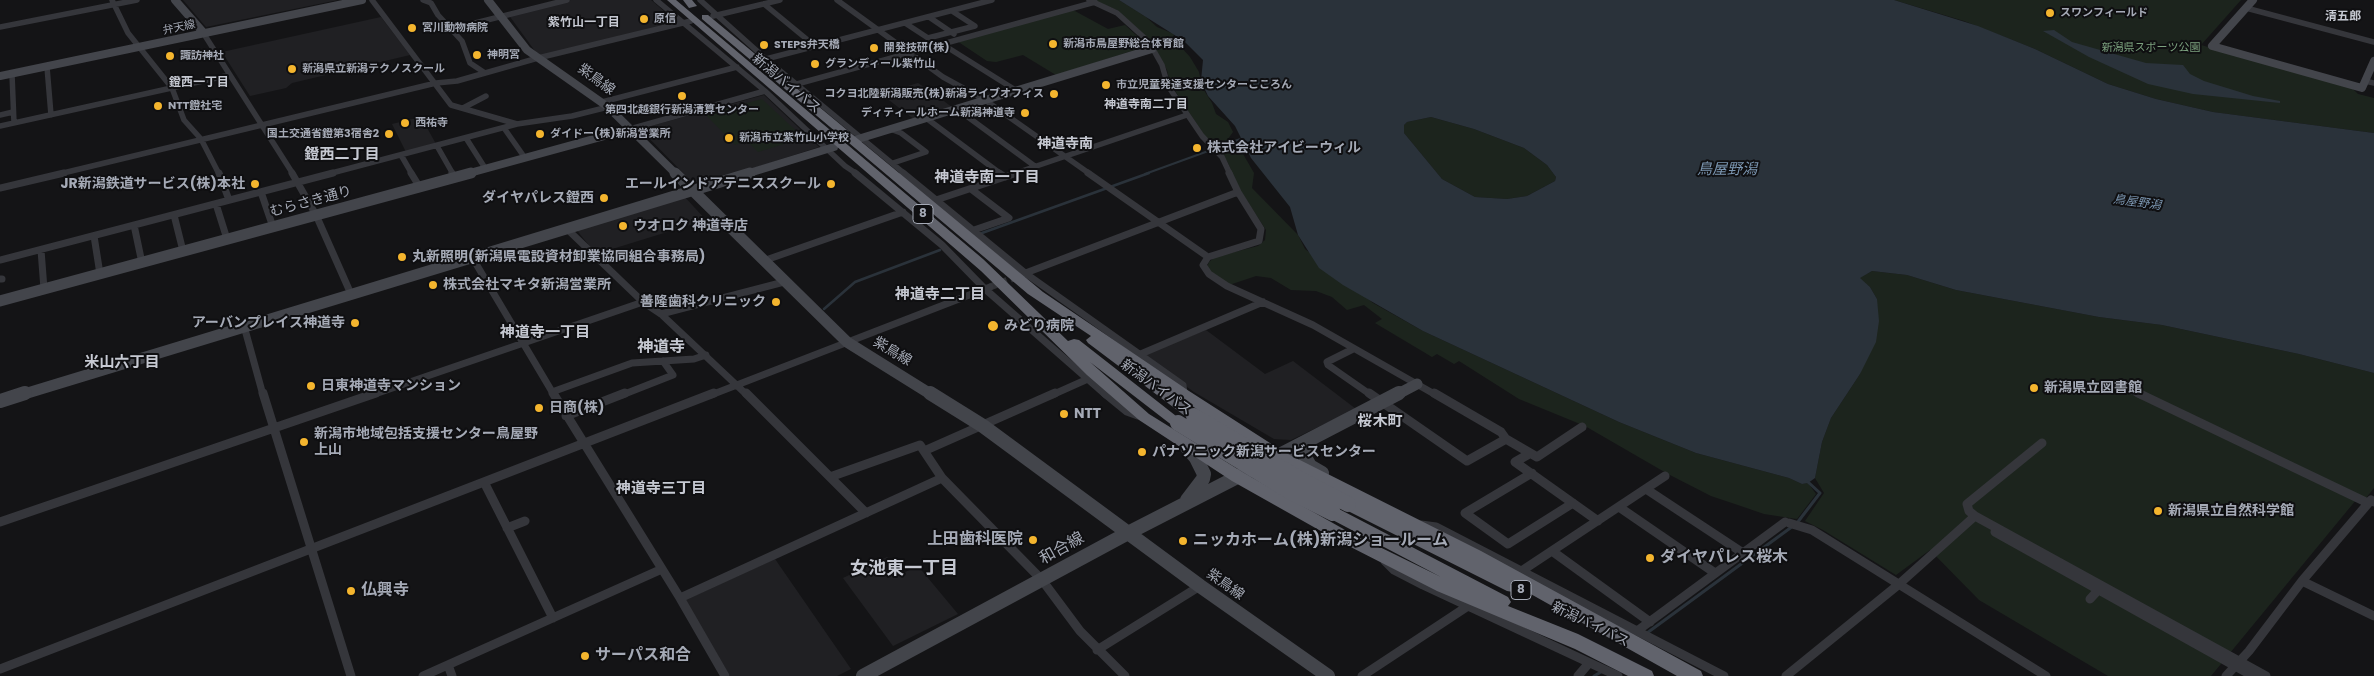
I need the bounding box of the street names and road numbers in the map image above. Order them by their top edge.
street label: 弁天線 [161,18,197,38]
street label: 新潟バイパス [748,51,824,117]
street label: 紫鳥線 [574,61,618,99]
street label: むらさき通り [268,183,354,221]
road number: 8 [913,204,933,223]
street label: 紫鳥線 [870,334,914,370]
street label: 新潟バイパス [1117,357,1195,419]
street label: 和合線 [1036,529,1088,569]
street label: 紫鳥線 [1203,566,1247,604]
road number: 8 [1511,580,1531,600]
street label: 新潟バイパス [1549,599,1631,651]

